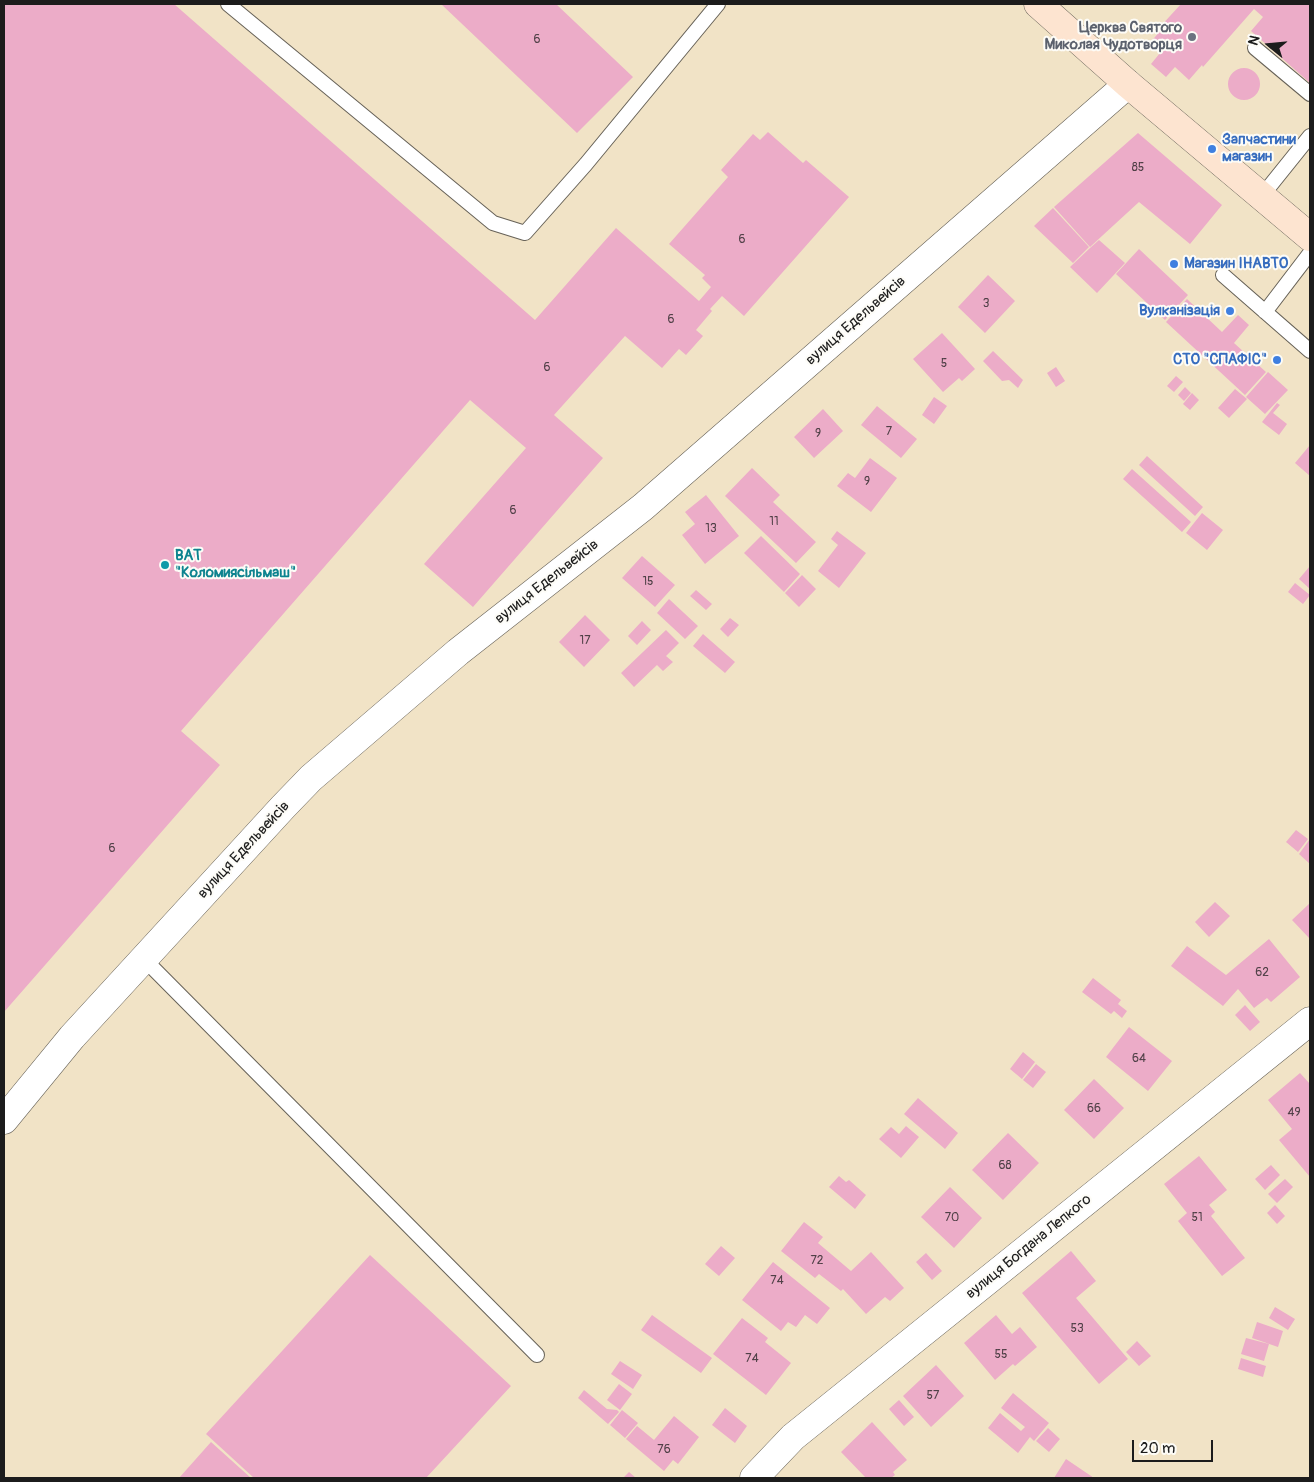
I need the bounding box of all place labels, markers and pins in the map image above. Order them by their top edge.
place label: Церква Святого Миколая Чудотворця [1045,19,1182,54]
marker: Церква Святого Миколая Чудотворця [1186,31,1198,43]
place label: Запчастини магазин [1222,131,1296,166]
marker: Запчастини магазин [1206,143,1218,155]
place label: Магазин ІНАВТО [1184,255,1288,273]
marker: Магазин ІНАВТО [1168,258,1180,270]
place label: Вулканізація [1139,302,1220,320]
marker: Вулканізація [1224,305,1236,317]
place label: СТО "СПАФІС" [1173,351,1267,369]
marker: СТО "СПАФІС" [1271,354,1283,366]
place label: ВАТ "Коломиясільмаш" [175,547,296,582]
marker: ВАТ "Коломиясільмаш" [159,559,171,571]

